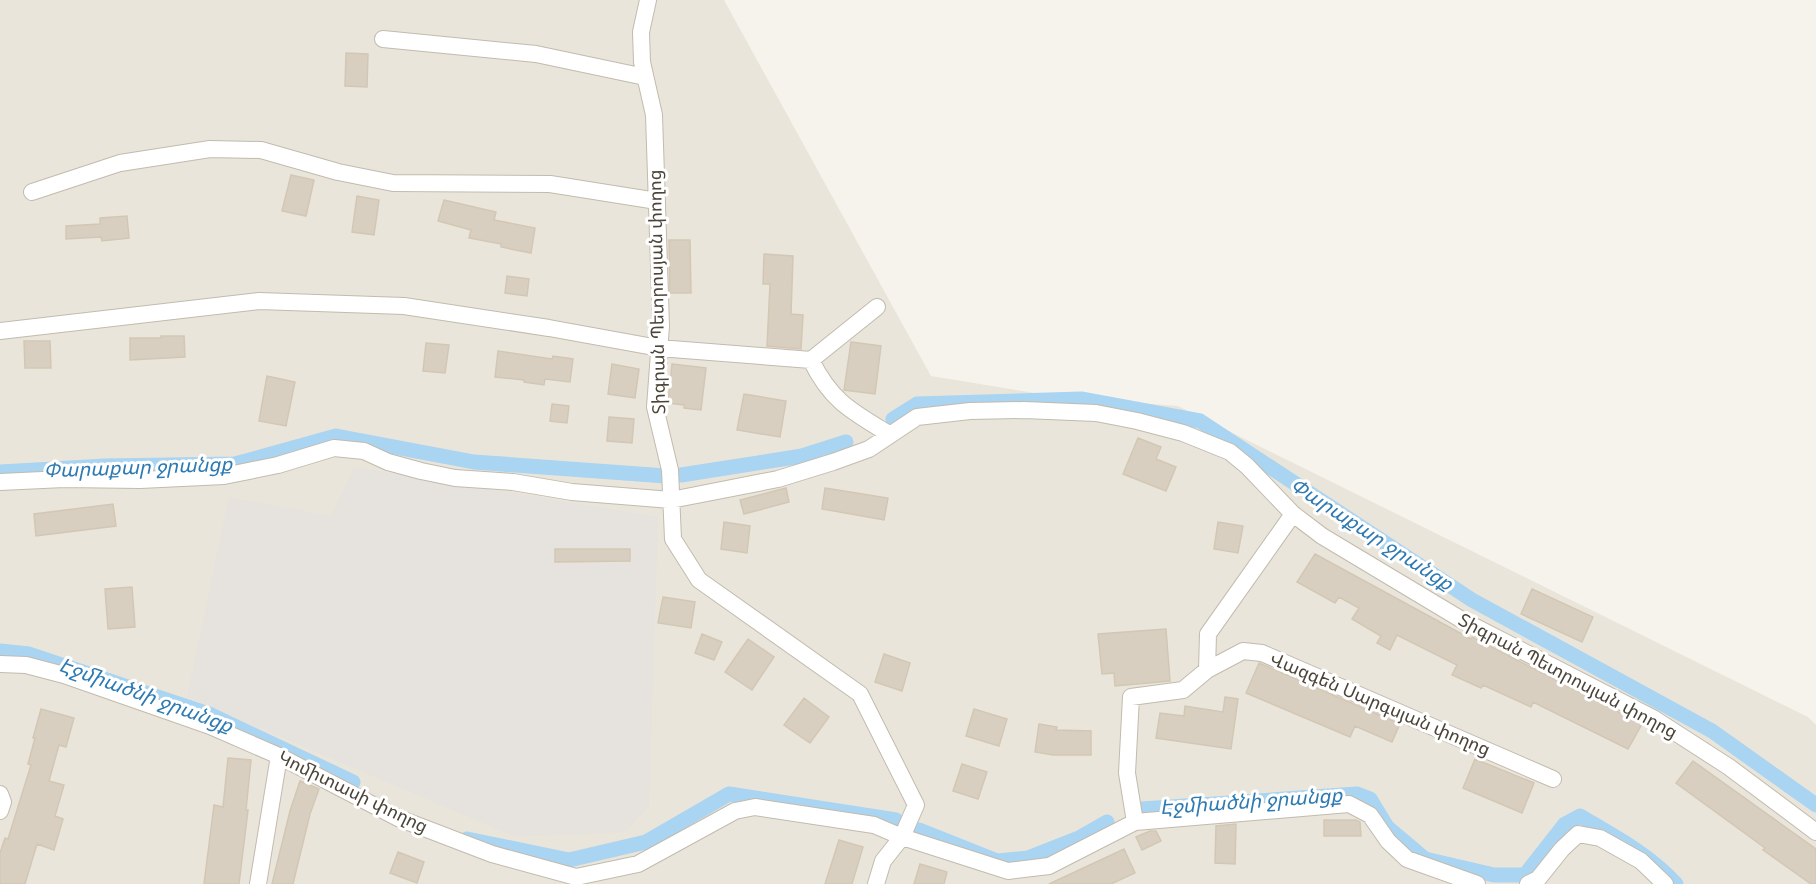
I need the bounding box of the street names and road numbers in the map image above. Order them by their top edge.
street label: Տիգրան Պետրոսյան փողոց [644,169,670,415]
street label: Տիգրան Պետրոսյան փողոց [1455,609,1681,743]
street label: Վազգեն Սարգսյան փողոց [1267,648,1493,760]
street label: Կոմիտասի փողոց [274,746,432,838]

